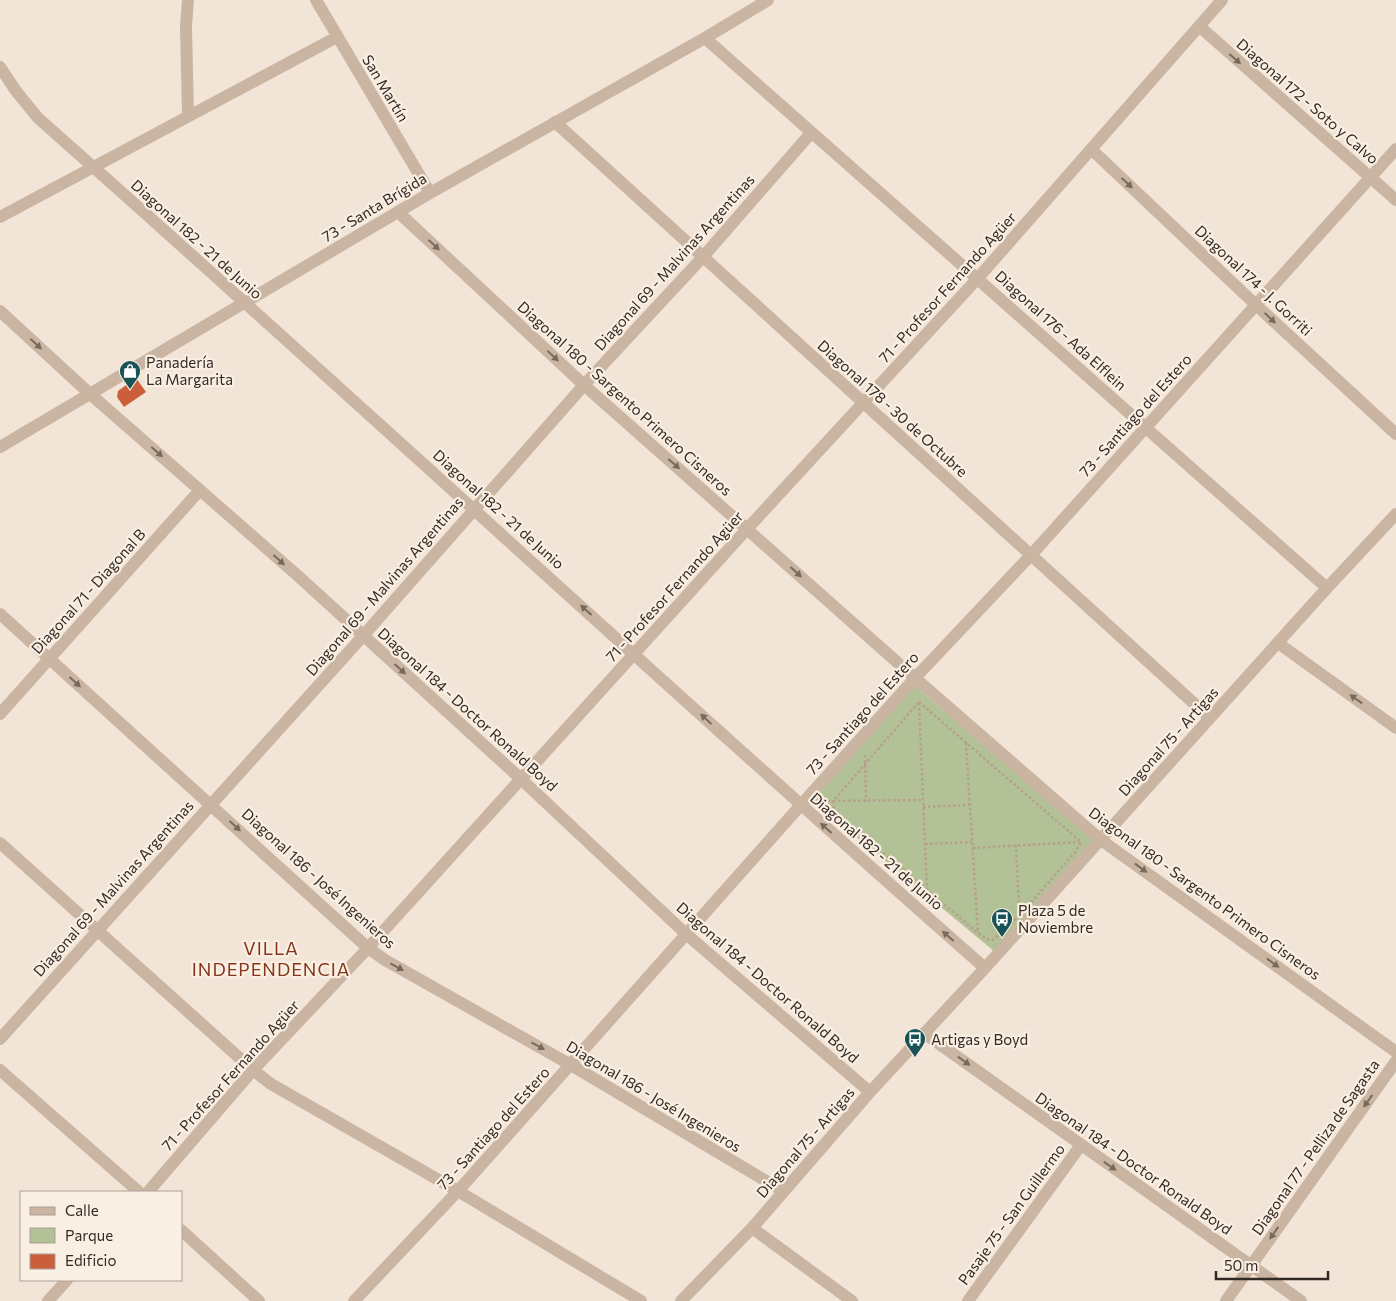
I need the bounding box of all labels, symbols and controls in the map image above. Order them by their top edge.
street label: Diagonal 172 - Soto y Calvo [1233,34,1383,168]
street label: San Martín [359,51,413,125]
one-way arrow [1228,53,1241,64]
street label: 73 - Santa Brígida [318,169,430,245]
street label: Diagonal 69 - Malvinas Argentinas [590,170,758,354]
street label: Diagonal 182 - 21 de Junio [128,175,266,303]
one-way arrow [1120,177,1132,189]
street label: 71 - Profesor Fernando Agüer [875,208,1019,366]
street label: Diagonal 174 - J. Gorriti [1192,221,1316,339]
one-way arrow [428,239,440,251]
street label: Diagonal 176 - Ada Elflein [992,266,1130,394]
street label: Diagonal 180 - Sargento Primero Cisneros [514,297,736,499]
one-way arrow [1264,312,1276,324]
street label: Diagonal 178 - 30 de Octubre [814,336,972,480]
one-way arrow [29,338,41,350]
one-way arrow [546,350,558,362]
street label: 73 - Santiago del Estero [1075,350,1195,480]
place label: Panadería La Margarita [146,353,233,388]
shop icon: Panadería La Margarita [118,359,142,390]
street label: Diagonal 182 - 21 de Junio [430,445,568,573]
one-way arrow [150,447,163,458]
one-way arrow [667,458,679,470]
street label: Diagonal 69 - Malvinas Argentinas [302,493,467,679]
street label: 71 - Profesor Fernando Agüer [602,507,746,665]
street label: Diagonal 71 - Diagonal B [27,525,149,657]
one-way arrow [273,554,286,565]
one-way arrow [789,566,801,578]
one-way arrow [580,604,593,615]
street label: Diagonal 184 - Doctor Ronald Boyd [374,623,562,795]
street label: 73 - Santiago del Estero [802,648,922,778]
one-way arrow [393,663,405,675]
one-way arrow [68,676,80,688]
street label: Diagonal 75 - Artigas [1114,683,1222,799]
one-way arrow [1350,695,1363,705]
one-way arrow [701,713,713,725]
street label: Diagonal 182 - 21 de Junio [807,788,947,914]
street label: Diagonal 69 - Malvinas Argentinas [29,796,197,980]
street label: Diagonal 180 - Sargento Primero Cisneros [1086,803,1324,983]
street label: Diagonal 186 - José Ingenieros [238,804,400,952]
one-way arrow [228,820,240,832]
one-way arrow [820,823,833,834]
one-way arrow [1134,863,1148,873]
street label: Diagonal 184 - Doctor Ronald Boyd [673,898,863,1066]
place label: Plaza 5 de Noviembre [1018,901,1093,936]
bus stop icon: Plaza 5 de Noviembre [990,907,1014,938]
one-way arrow [943,930,955,942]
district label: VILLA INDEPENDENCIA [192,937,350,980]
one-way arrow [1266,958,1280,968]
one-way arrow [390,962,403,971]
street label: 71 - Profesor Fernando Agüer [158,996,302,1154]
bus stop icon: Artigas y Boyd [903,1027,927,1058]
place label: Artigas y Boyd [931,1030,1028,1048]
street label: Diagonal 186 - José Ingenieros [563,1037,745,1155]
one-way arrow [532,1042,545,1051]
one-way arrow [957,1056,970,1067]
street label: Diagonal 77 - Pelliza de Sagasta [1247,1056,1383,1238]
street label: 73 - Santiago del Estero [433,1063,553,1193]
street label: Diagonal 75 - Artigas [752,1083,858,1201]
street label: Diagonal 184 - Doctor Ronald Boyd [1032,1088,1236,1238]
one-way arrow [1363,1094,1373,1108]
street label: Pasaje 75 - San Guillermo [954,1140,1068,1288]
one-way arrow [1103,1161,1117,1171]
legend [20,1191,182,1281]
text: Calle [65,1201,99,1219]
text: Parque [65,1226,113,1244]
one-way arrow [1269,1227,1279,1240]
scale bar [1216,1248,1328,1280]
text: Edificio [65,1251,116,1269]
text: 50 m [1224,1256,1258,1274]

